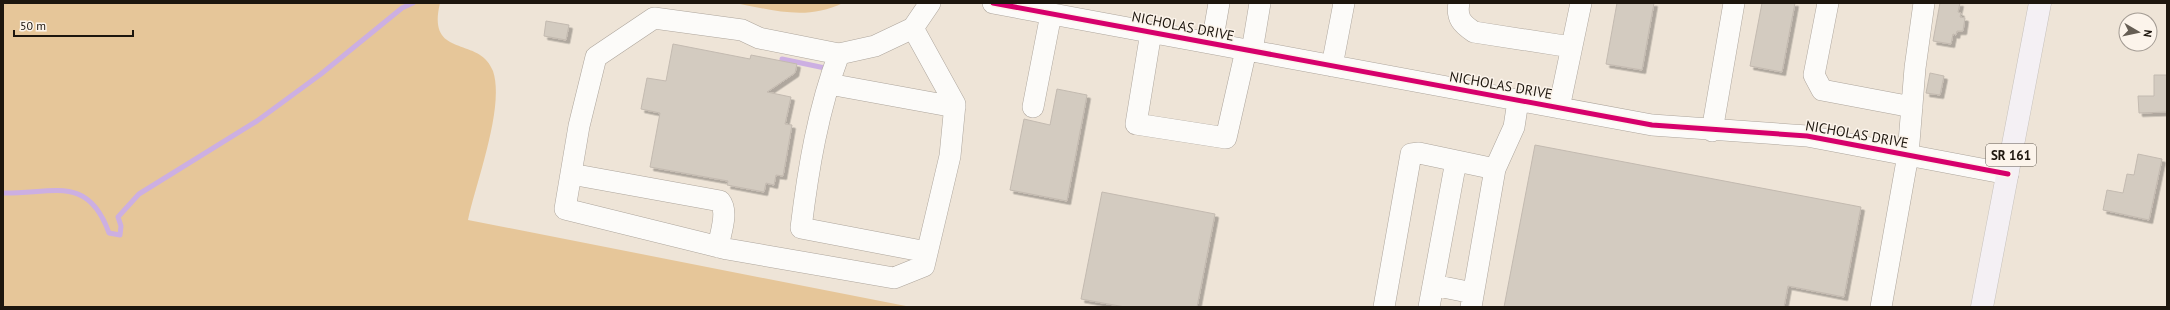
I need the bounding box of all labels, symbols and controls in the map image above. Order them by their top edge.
street label: NICHOLAS DRIVE [1130,7,1236,45]
scale bar [14,12,133,38]
north arrow [2118,12,2158,52]
text: 50 m [20,18,46,33]
text: N [2140,29,2155,38]
street label: NICHOLAS DRIVE [1448,67,1554,103]
street label: NICHOLAS DRIVE [1804,116,1910,152]
road number: SR 161 [1986,144,2036,166]

